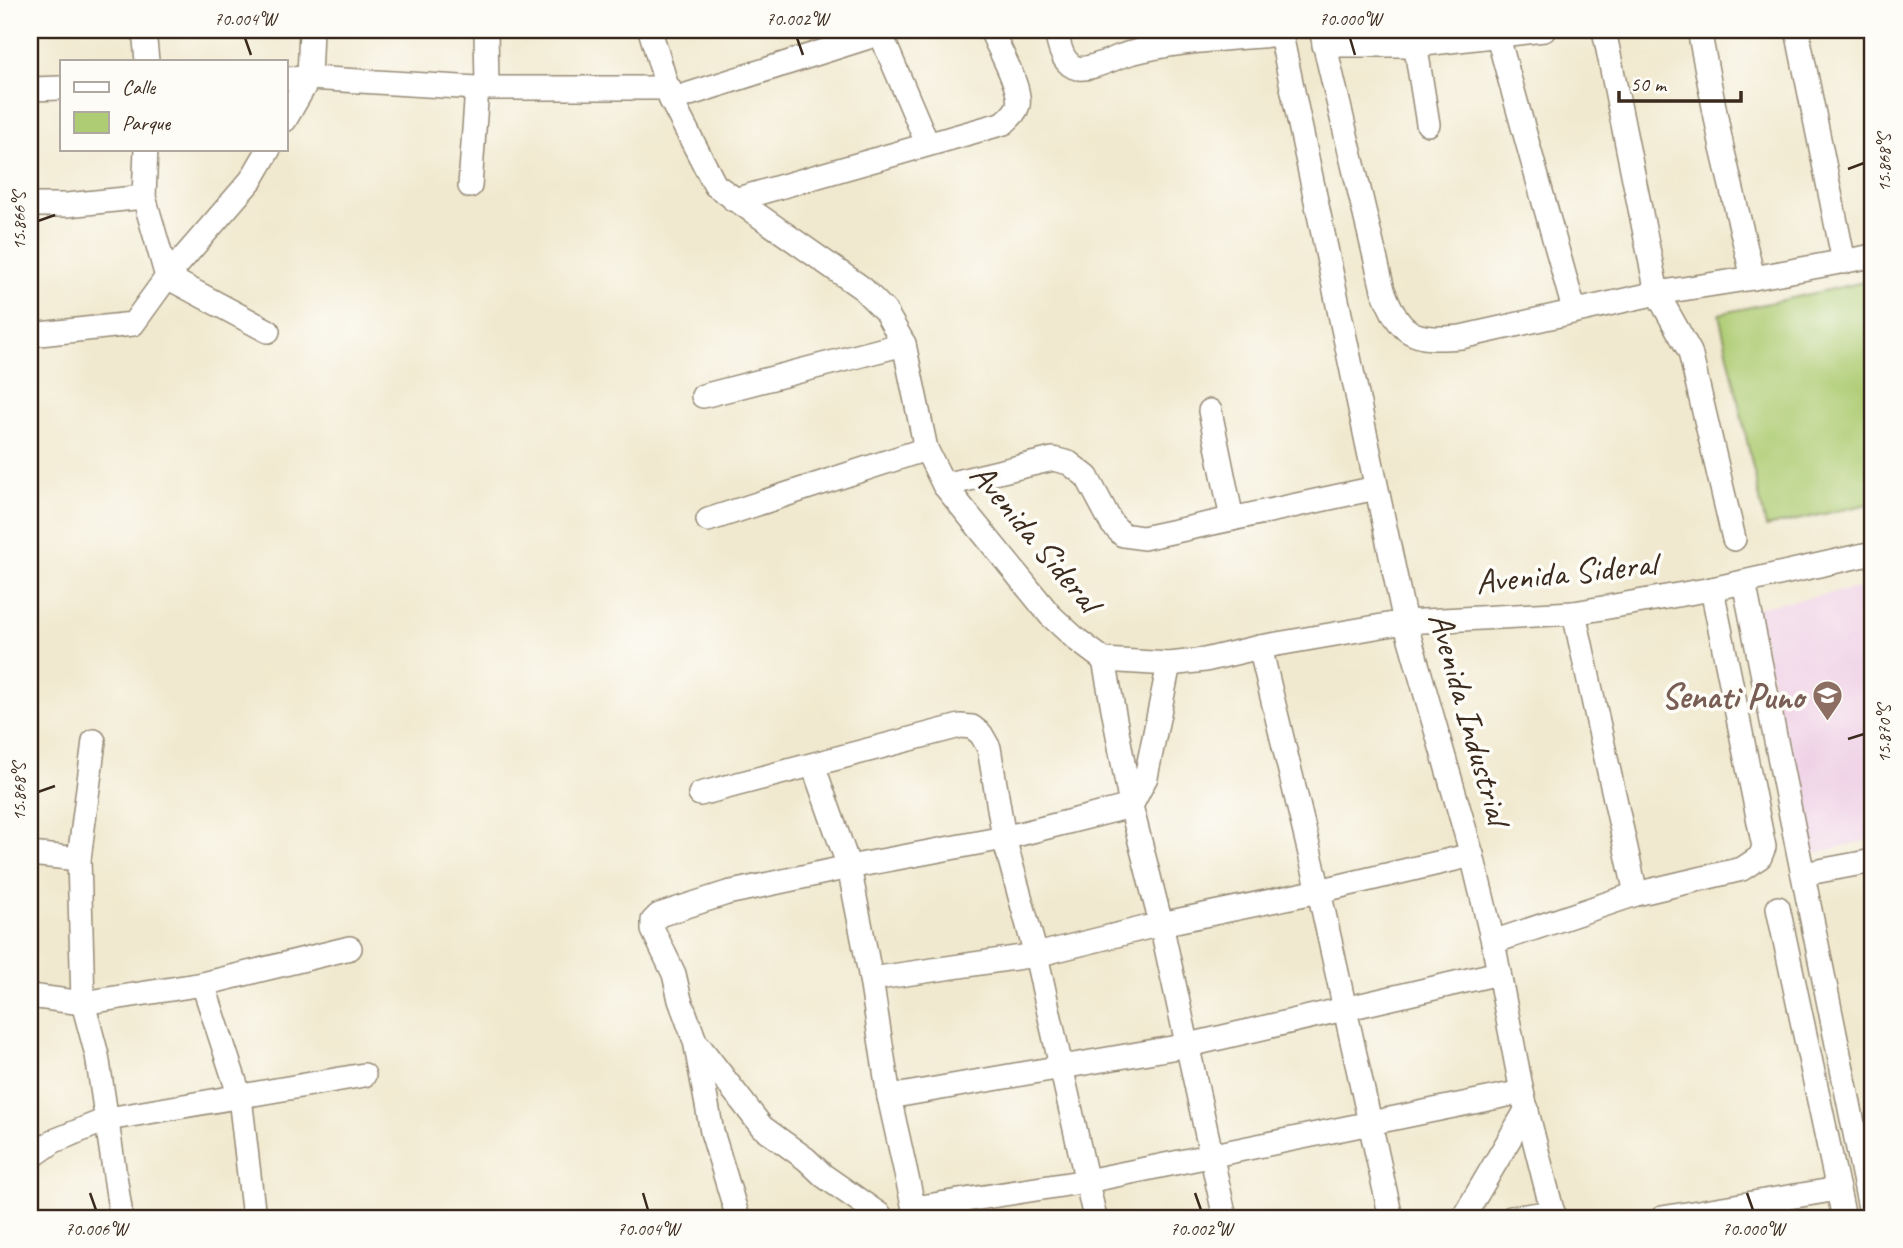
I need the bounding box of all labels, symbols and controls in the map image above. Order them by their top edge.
text: 70.004°W [214,8,279,30]
text: 70.002°W [766,8,831,30]
text: 70.000°W [1319,8,1384,30]
legend [60,60,287,150]
scale bar [1619,60,1742,104]
text: 50 m [1630,71,1668,97]
text: Calle [122,74,156,100]
text: Parque [122,110,171,136]
text: 15.868°S [1873,131,1895,192]
text: 15.866°S [8,189,30,250]
street label: Avenida Sideral [960,453,1115,626]
street label: Avenida Sideral [1473,540,1665,604]
street label: Avenida Industrial [1418,607,1523,835]
place label: Senati Puno [1661,674,1807,719]
school or university icon: Senati Puno [1810,679,1844,723]
text: 15.870°S [1873,702,1895,763]
text: 15.868°S [8,760,30,821]
text: 70.006°W [65,1218,130,1240]
text: 70.004°W [617,1218,682,1240]
text: 70.002°W [1170,1218,1235,1240]
text: 70.000°W [1722,1218,1787,1240]

